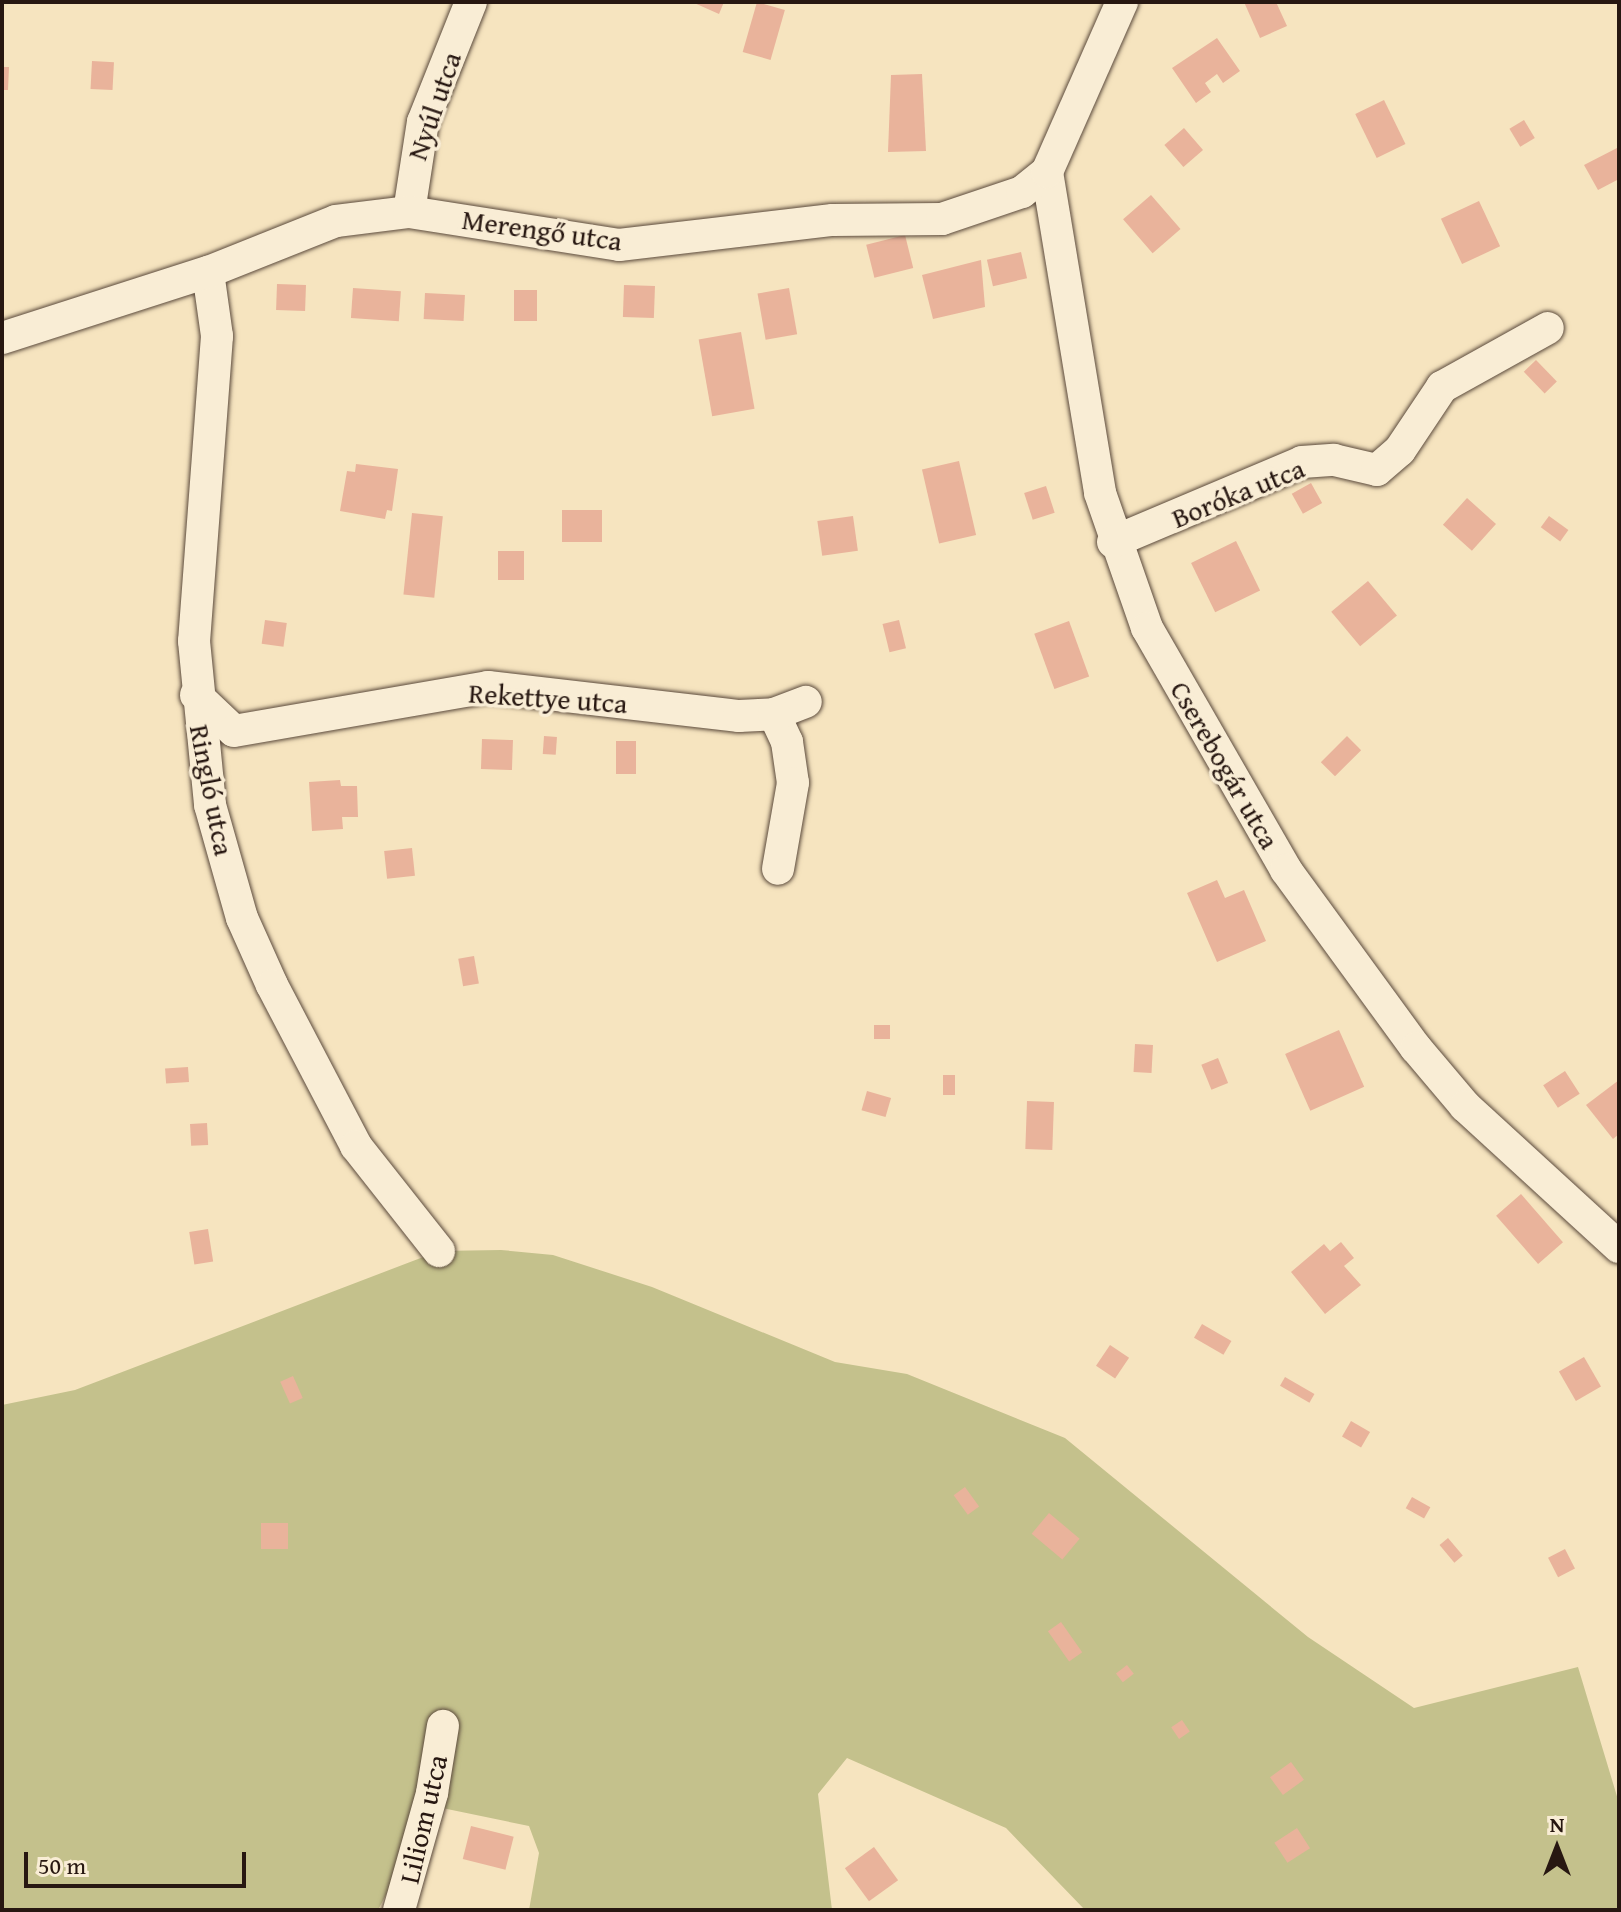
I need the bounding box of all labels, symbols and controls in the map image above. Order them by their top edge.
street label: Nyúl utca [400,48,468,164]
street label: Merengő utca [460,202,624,258]
street label: Boróka utca [1167,451,1309,535]
street label: Cserebogár utca [1163,675,1287,855]
street label: Rekettye utca [467,676,629,720]
street label: Ringló utca [183,722,241,858]
street label: Liliom utca [392,1751,454,1887]
north arrow [1517,1808,1597,1888]
text: N [1550,1808,1564,1840]
scale bar [28,1836,250,1886]
text: 50 m [38,1848,86,1883]

